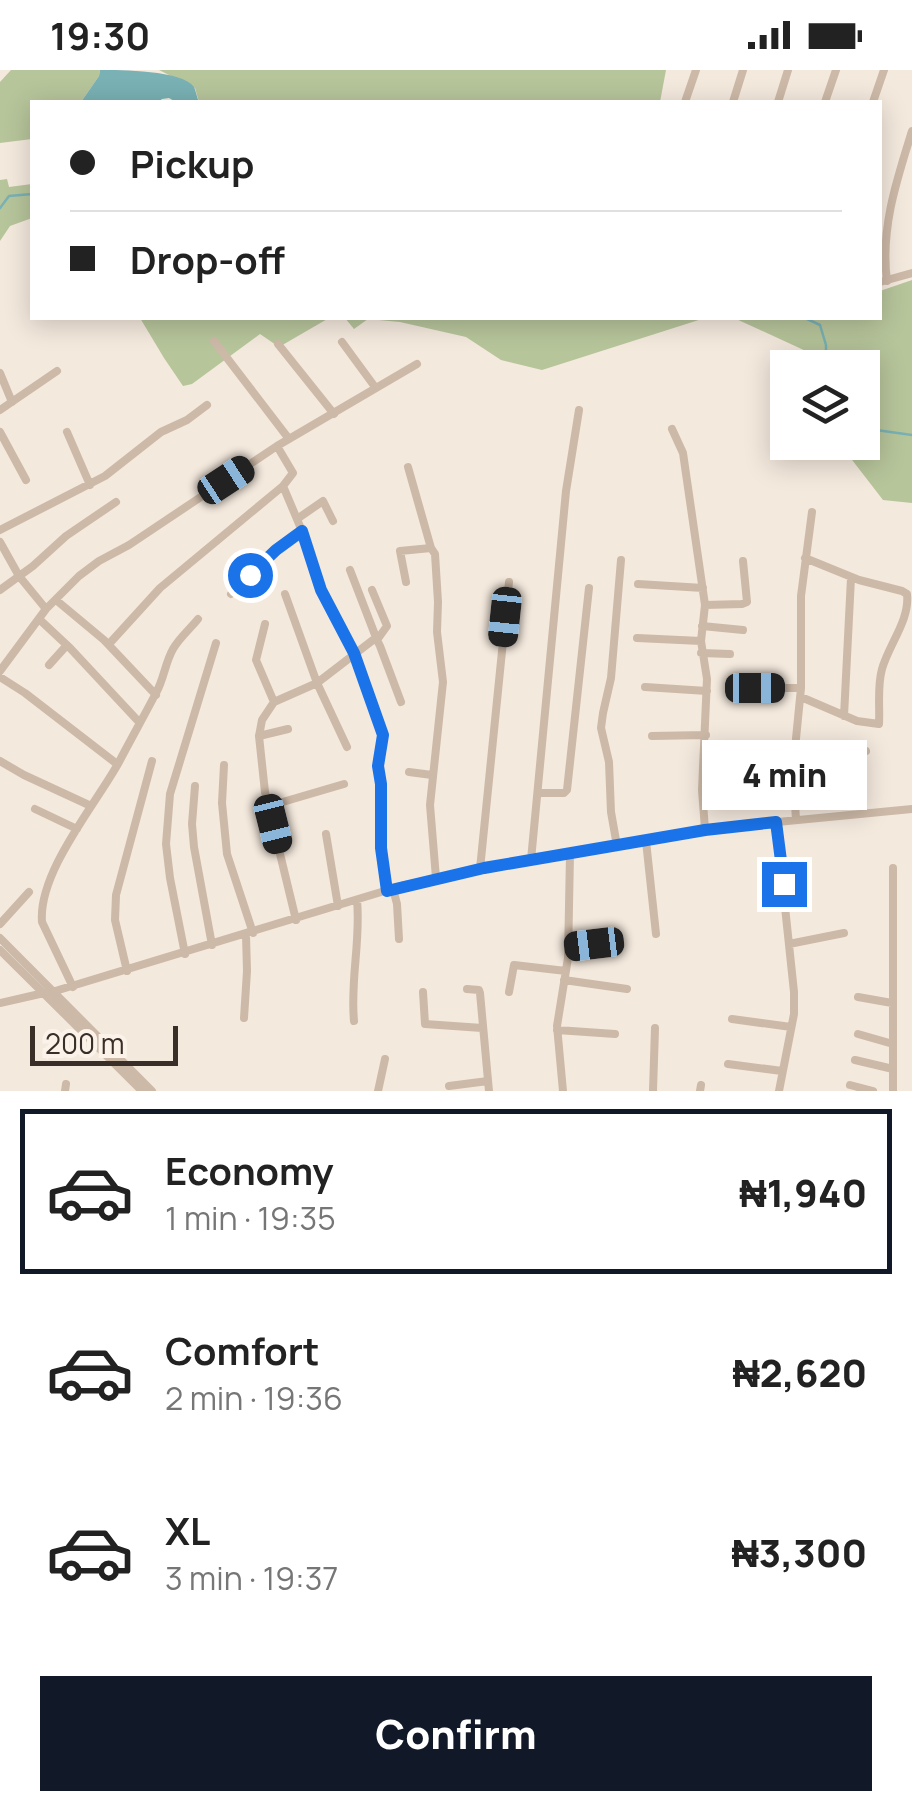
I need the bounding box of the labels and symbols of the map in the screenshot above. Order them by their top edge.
car [193,451,259,509]
route start [228,553,273,598]
car [487,586,523,648]
car [725,673,785,703]
callout: 4 min [702,739,866,809]
car [251,791,295,857]
route end [762,862,807,907]
car [562,925,626,963]
scale bar [30,1021,178,1066]

